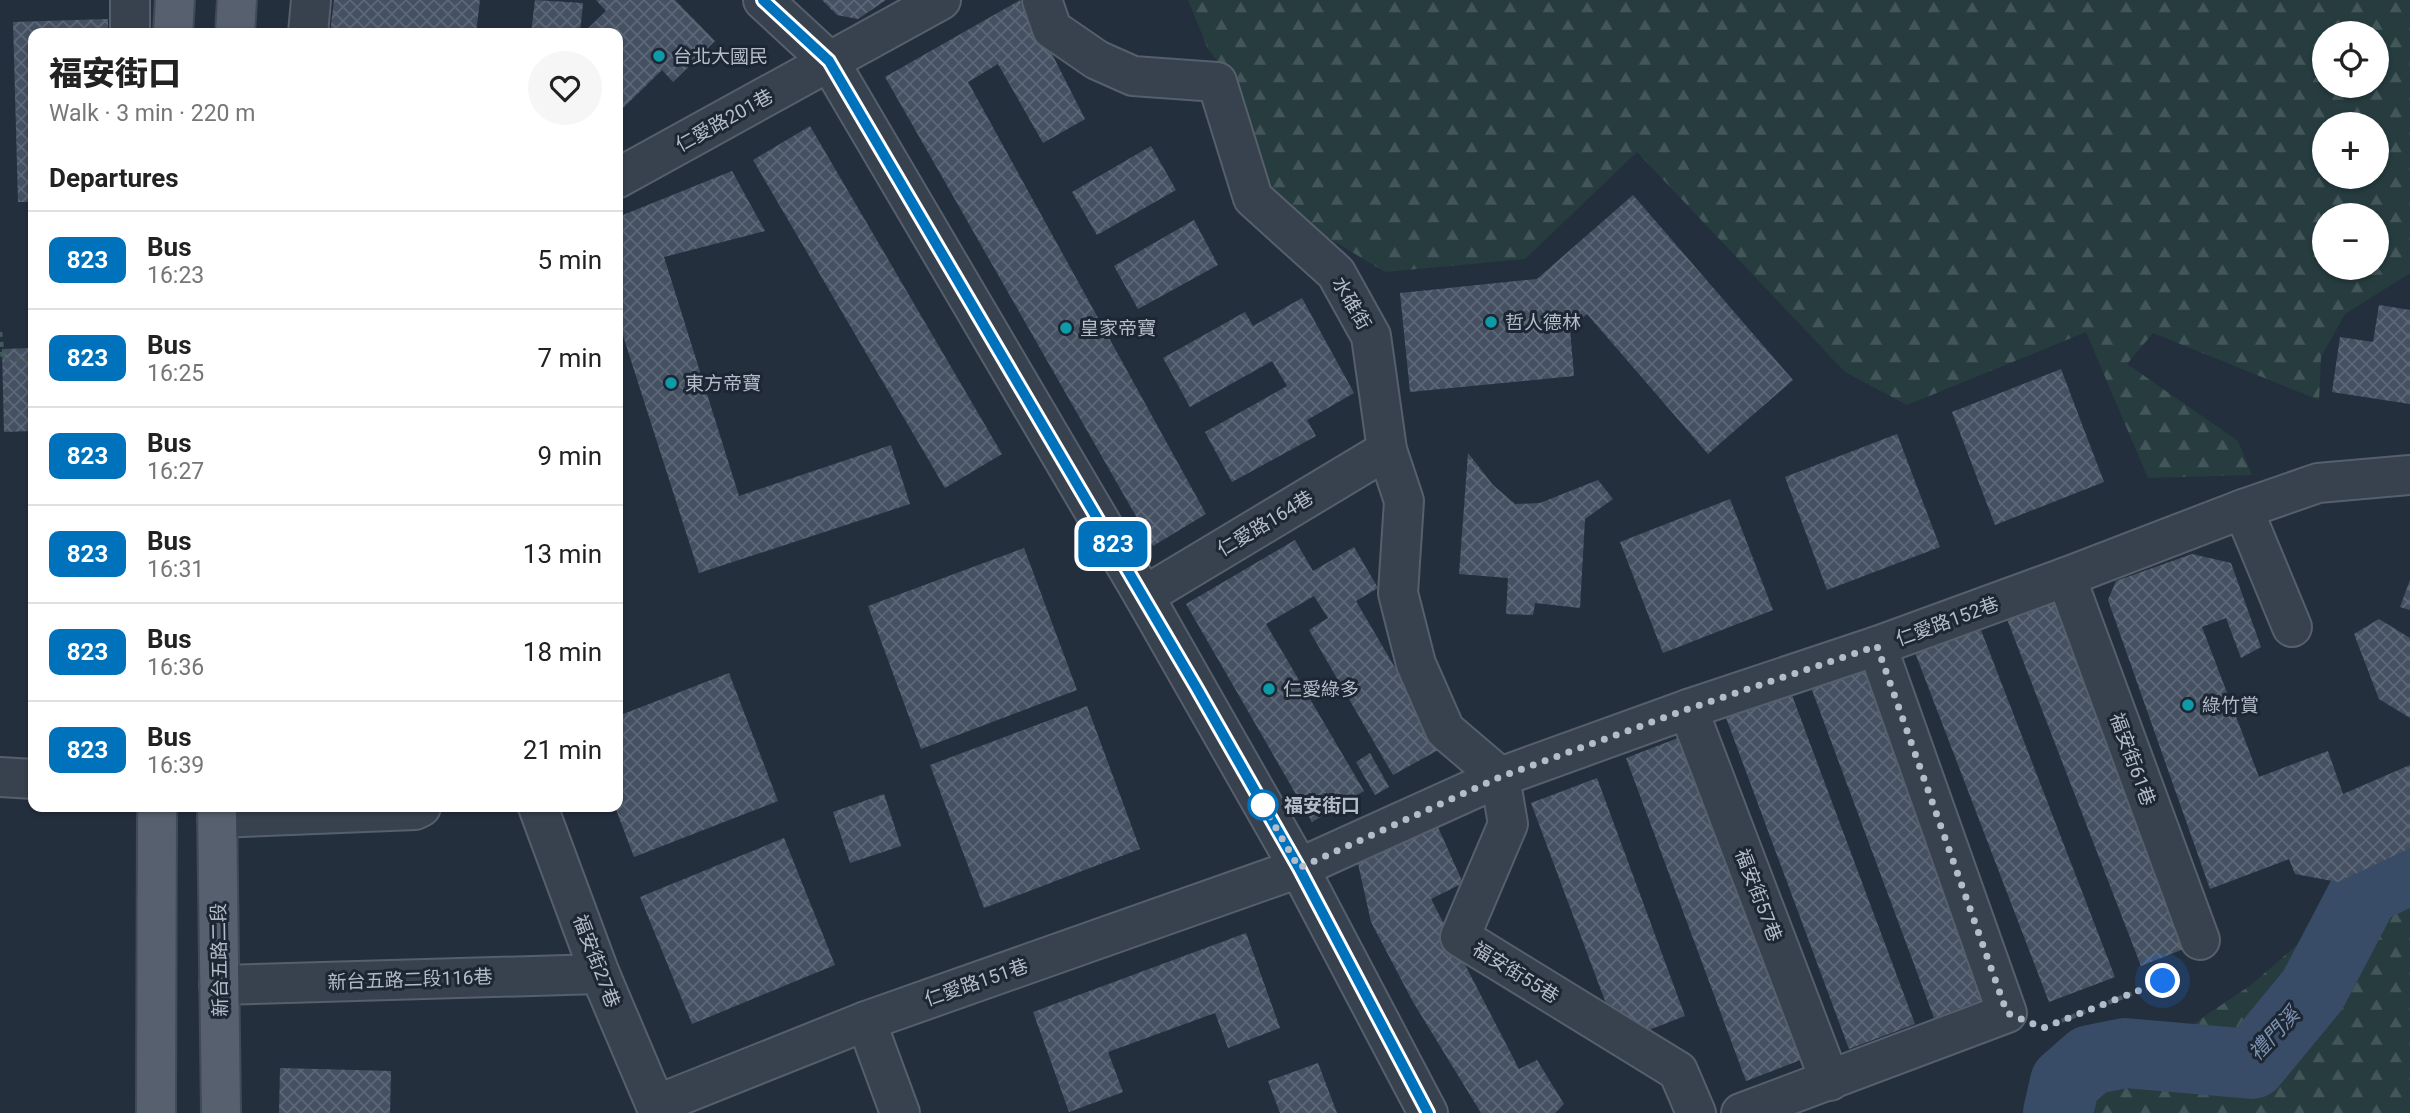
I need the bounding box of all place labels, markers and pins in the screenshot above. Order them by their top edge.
place label: 台北大國民 [673,45,768,68]
marker: 台北大國民 [651,48,667,64]
place label: 哲人德林 [1505,311,1581,334]
marker: 哲人德林 [1483,314,1499,330]
place label: 皇家帝寶 [1080,317,1156,340]
marker: 皇家帝寶 [1058,320,1074,336]
place label: 東方帝寶 [685,372,761,395]
marker: 東方帝寶 [663,375,679,391]
place label: 仁愛綠多 [1283,678,1359,701]
marker: 仁愛綠多 [1261,681,1277,697]
place label: 綠竹賞 [2202,694,2259,717]
marker: 綠竹賞 [2180,697,2196,713]
marker: 福安街口 [1248,790,1278,820]
place label: 福安街口 [1284,794,1360,817]

